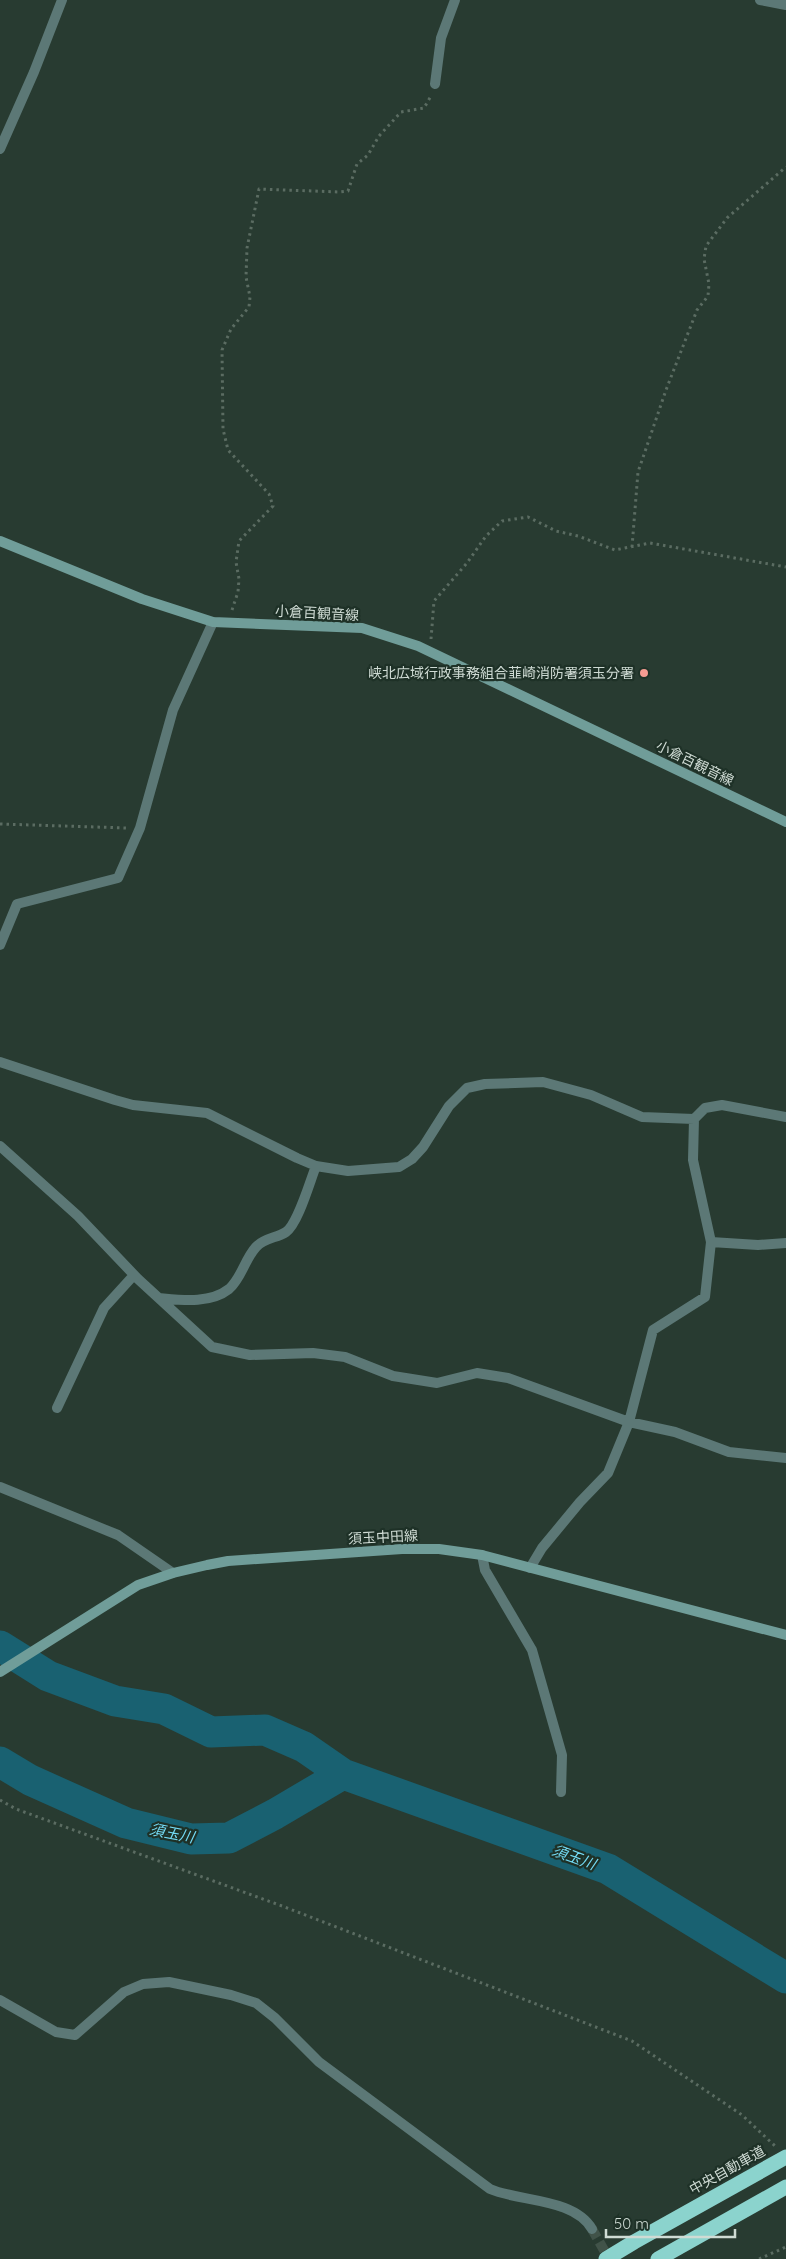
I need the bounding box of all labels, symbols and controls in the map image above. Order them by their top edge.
street label: 小倉百観音線 [275,602,359,624]
place label: 峡北広域行政事務組合韮崎消防署須玉分署 [368,664,634,682]
marker: 峡北広域行政事務組合韮崎消防署須玉分署 [638,667,650,679]
street label: 小倉百観音線 [653,736,737,790]
street label: 須玉中田線 [348,1526,418,1548]
water label: 須玉川 [148,1819,198,1847]
water label: 須玉川 [550,1840,600,1874]
street label: 中央自動車道 [686,2142,768,2198]
scale bar [606,2206,735,2238]
text: 50 m [614,2214,649,2233]

